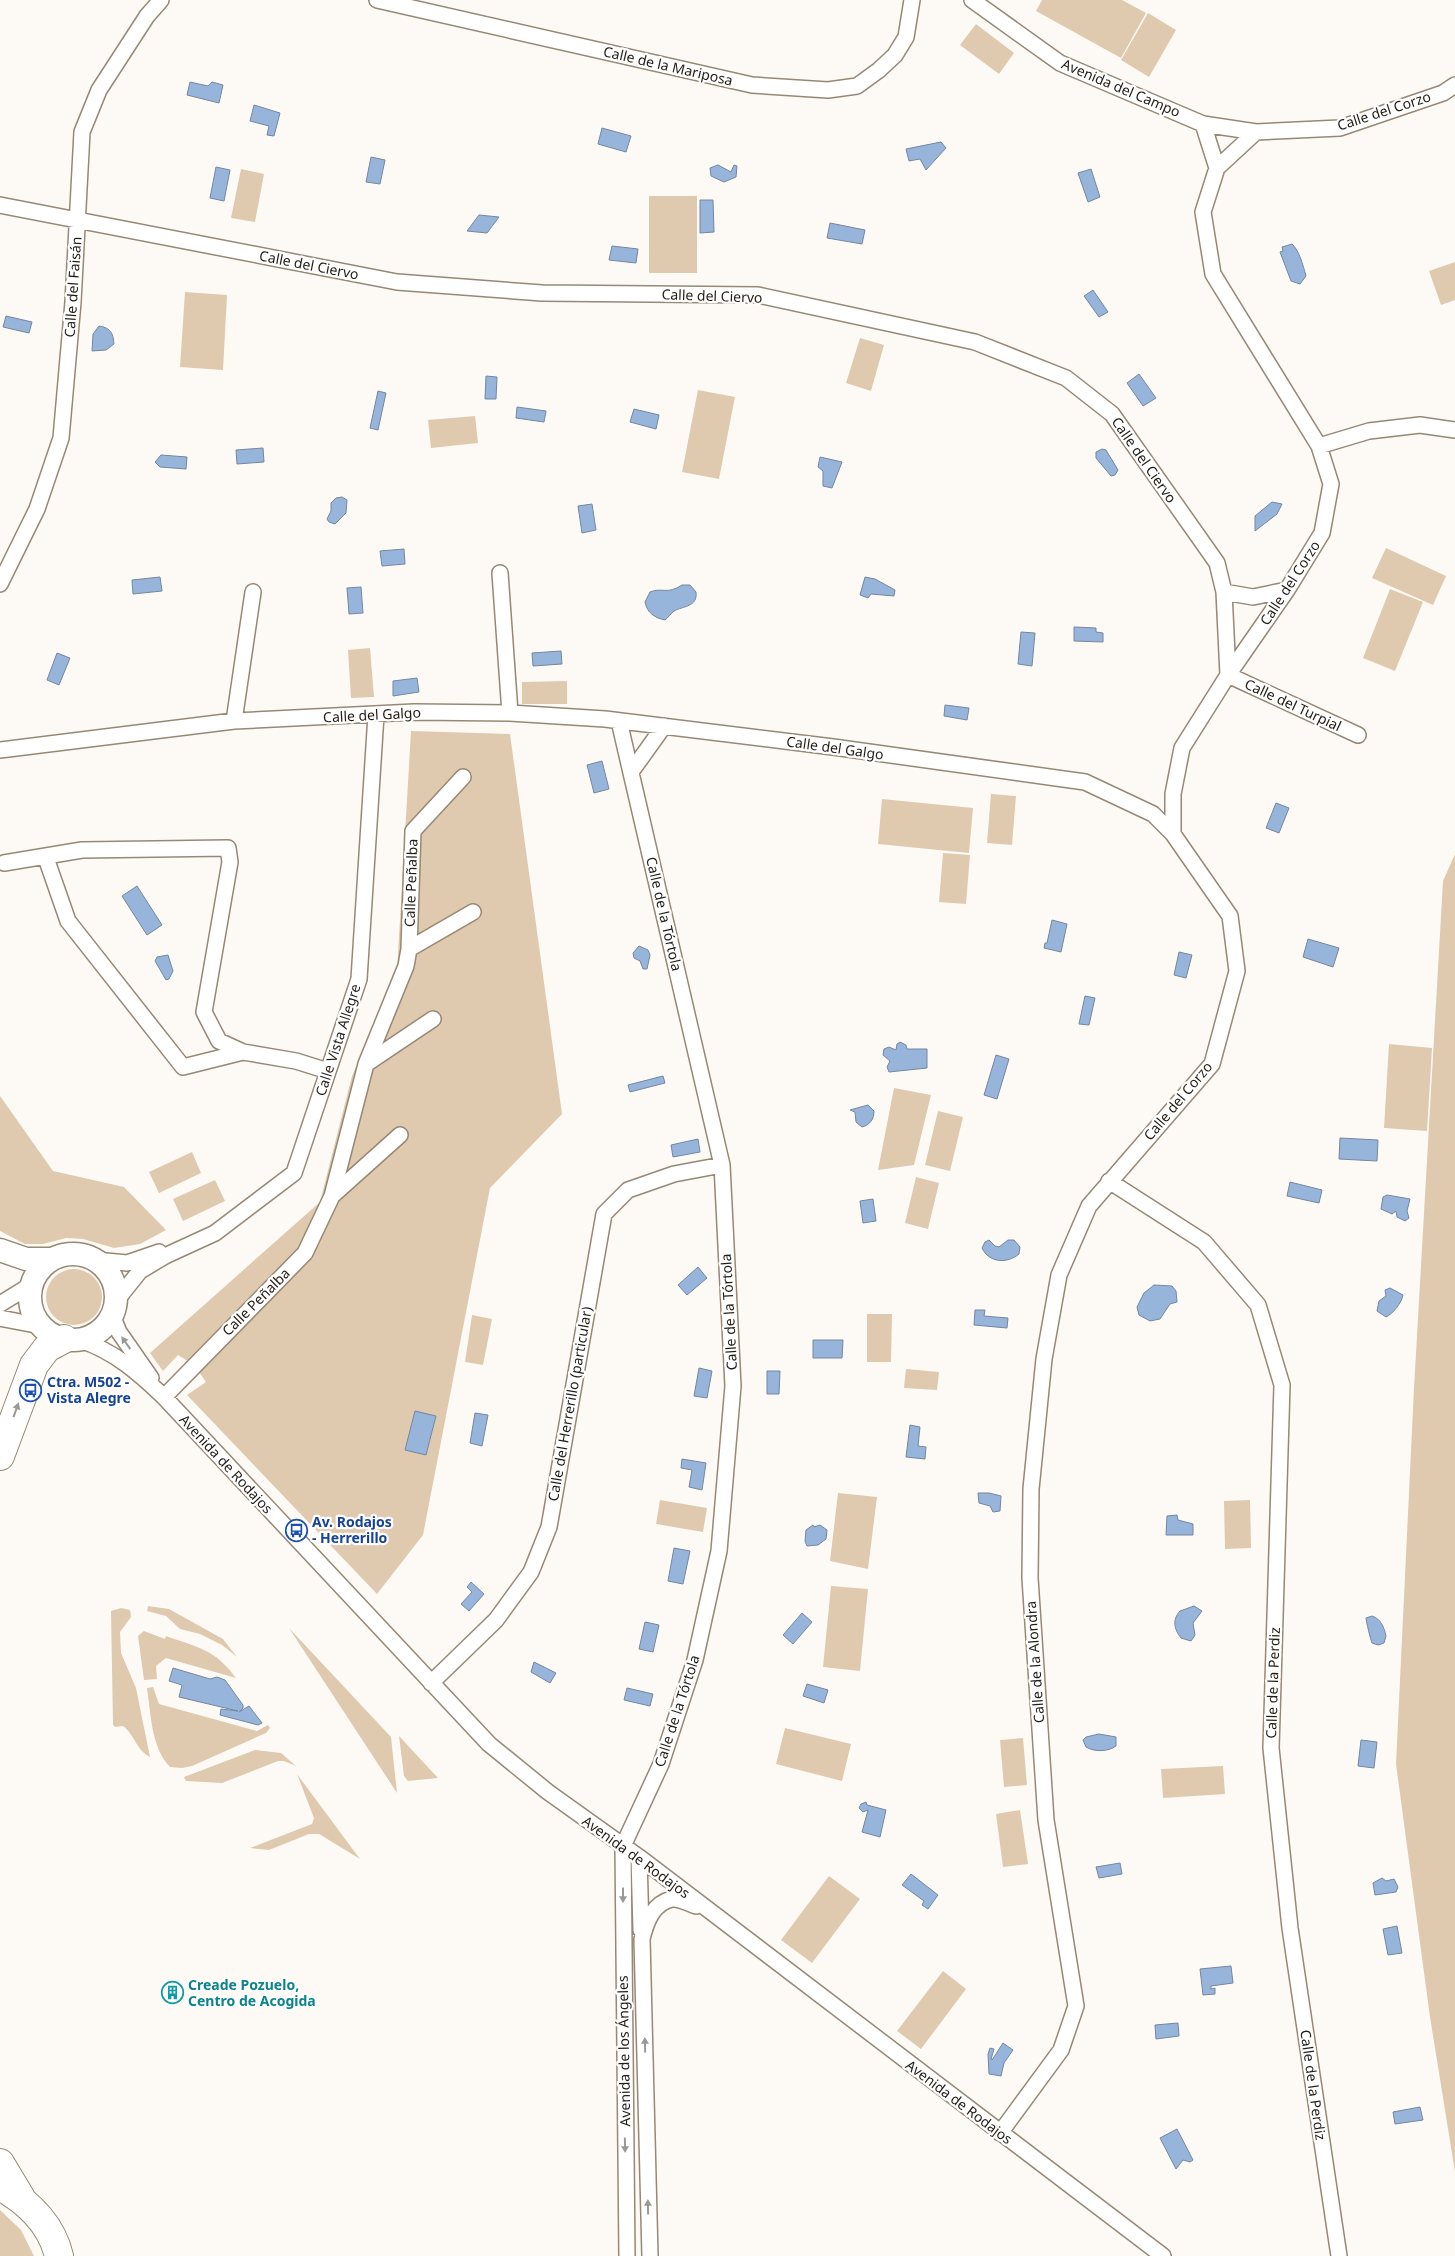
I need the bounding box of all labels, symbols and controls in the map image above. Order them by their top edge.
street label: Calle de la Mariposa [602,41,735,90]
street label: Avenida del Campo [1059,54,1183,121]
street label: Calle del Corzo [1335,86,1433,135]
street label: Calle del Faisán [59,236,86,338]
street label: Calle del Ciervo [258,246,360,283]
street label: Calle del Ciervo [661,284,763,307]
street label: Calle del Ciervo [1108,413,1181,507]
street label: Calle del Corzo [1255,537,1324,629]
street label: Calle del Turpial [1242,674,1345,735]
street label: Calle del Galgo [323,702,421,727]
street label: Calle del Galgo [785,731,885,764]
street label: Calle Peñalba [399,838,422,927]
street label: Calle de la Tórtola [642,855,687,973]
street label: Calle Vista Allegre [310,981,365,1098]
street label: Calle del Corzo [1139,1057,1216,1144]
street label: Calle de la Tórtola [716,1253,741,1371]
street label: Calle Peñalba [218,1264,294,1340]
street label: Calle del Herrerillo (particular) [543,1305,596,1503]
one-way arrow [121,1336,131,1350]
place label: Ctra. M502 - Vista Alegre [47,1372,131,1407]
bus stop icon: Ctra. M502 - Vista Alegre [19,1378,43,1402]
one-way arrow [12,1402,20,1417]
street label: Avenida de Rodajos [175,1410,277,1517]
place label: Av. Rodajos - Herrerillo [312,1512,392,1547]
bus stop icon: Av. Rodajos - Herrerillo [284,1518,308,1542]
street label: Calle de la Alondra [1021,1600,1048,1724]
street label: Calle de la Perdiz [1261,1627,1284,1739]
street label: Calle de la Tórtola [649,1652,704,1769]
street label: Avenida de Rodajos [579,1811,694,1902]
one-way arrow [619,1887,627,1903]
place label: Creade Pozuelo, Centro de Acogida [188,1975,316,2010]
street label: Avenida de los Ángeles [613,1975,634,2127]
building icon: Creade Pozuelo, Centro de Acogida [160,1981,184,2005]
street label: Calle de la Perdiz [1296,2028,1331,2142]
one-way arrow [640,2037,648,2053]
street label: Avenida de Rodajos [902,2055,1017,2148]
one-way arrow [621,2137,629,2153]
one-way arrow [644,2199,652,2215]

